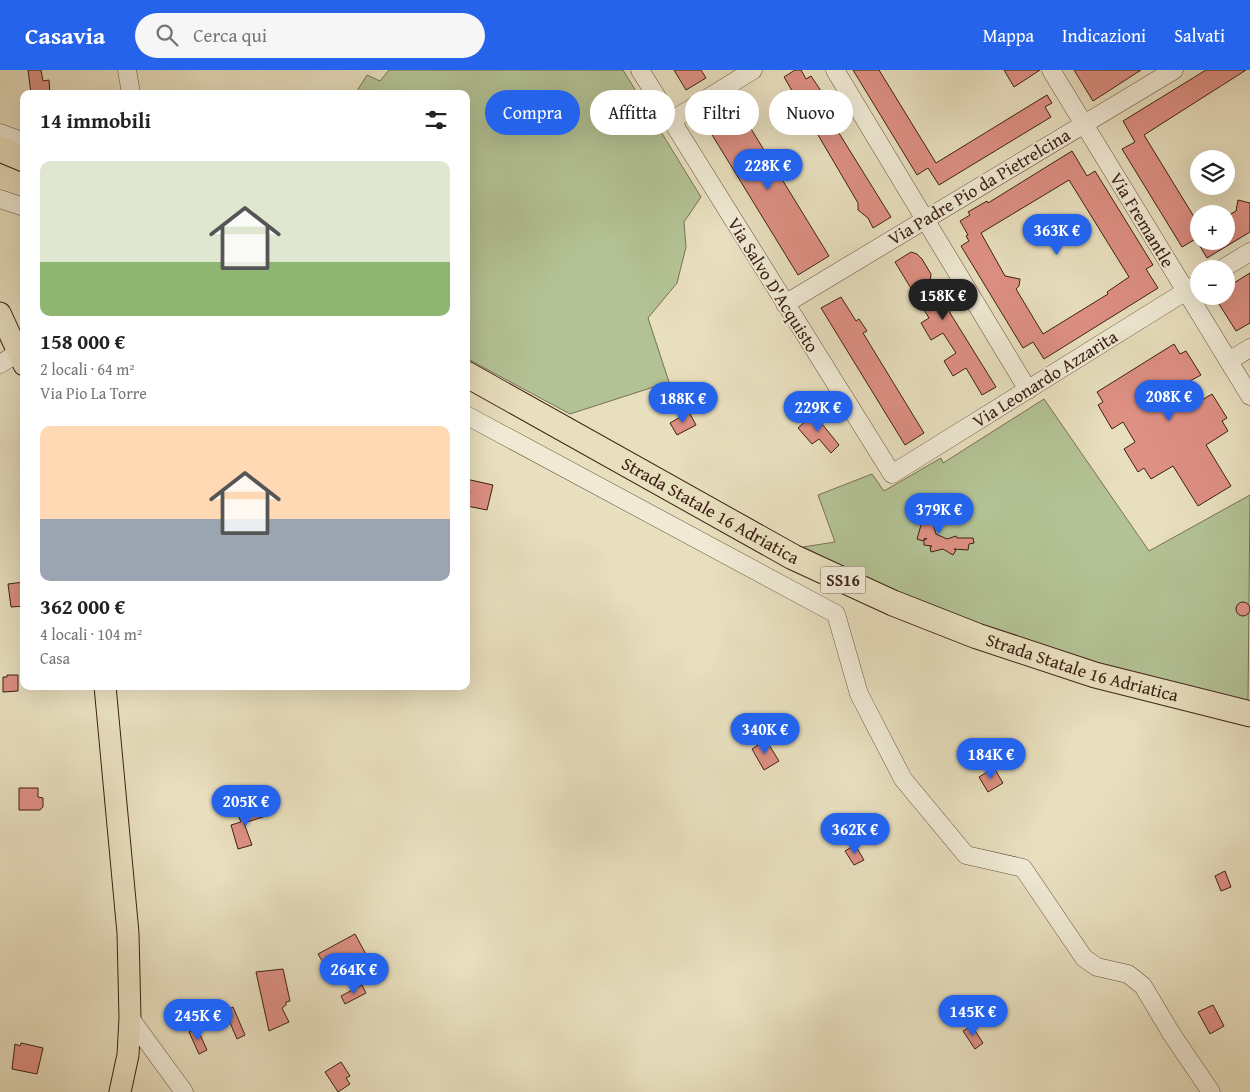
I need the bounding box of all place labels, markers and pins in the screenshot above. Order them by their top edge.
pin: 228K € [727,148,809,191]
pin: 363K € [1016,214,1098,256]
pin: 158K € [902,278,984,321]
pin: 208K € [1128,380,1210,422]
pin: 188K € [642,382,724,424]
pin: 229K € [777,390,859,433]
pin: 379K € [898,492,980,535]
pin: 340K € [724,712,806,755]
pin: 184K € [950,738,1032,780]
pin: 205K € [205,784,287,827]
pin: 362K € [814,812,896,855]
pin: 264K € [313,952,395,995]
pin: 145K € [932,994,1014,1037]
pin: 245K € [157,998,239,1041]

